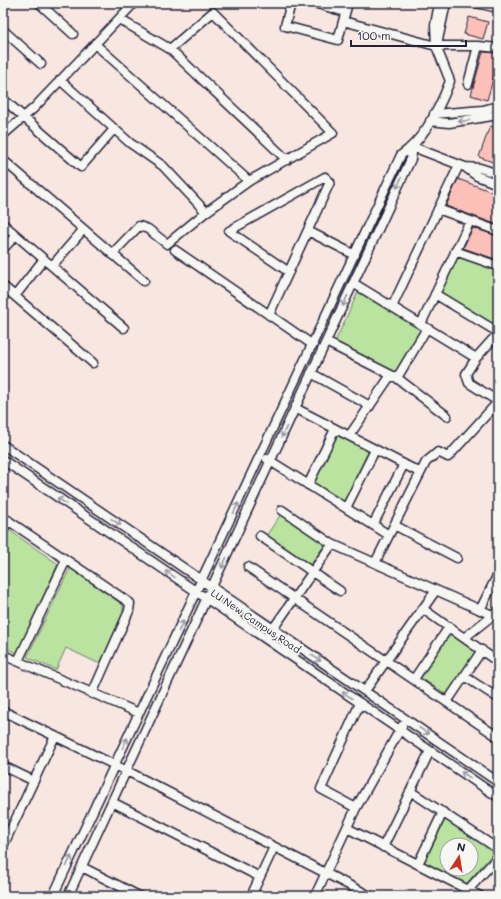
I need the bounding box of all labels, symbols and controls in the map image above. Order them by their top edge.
scale bar [351,22,466,48]
text: 100 m [357,27,391,43]
one-way arrow [458,117,471,125]
one-way arrow [395,177,402,189]
one-way arrow [341,295,348,307]
one-way arrow [280,426,287,438]
one-way arrow [57,497,68,505]
one-way arrow [233,503,240,515]
one-way arrow [110,518,121,526]
one-way arrow [220,556,227,568]
one-way arrow [165,570,176,578]
street label: LU New Campus Road [208,586,304,656]
one-way arrow [178,620,185,632]
one-way arrow [311,654,322,662]
one-way arrow [341,690,352,699]
one-way arrow [418,727,429,735]
one-way arrow [122,737,129,749]
one-way arrow [460,771,472,779]
north arrow [439,837,479,877]
text: N [456,839,467,855]
one-way arrow [66,855,74,867]

